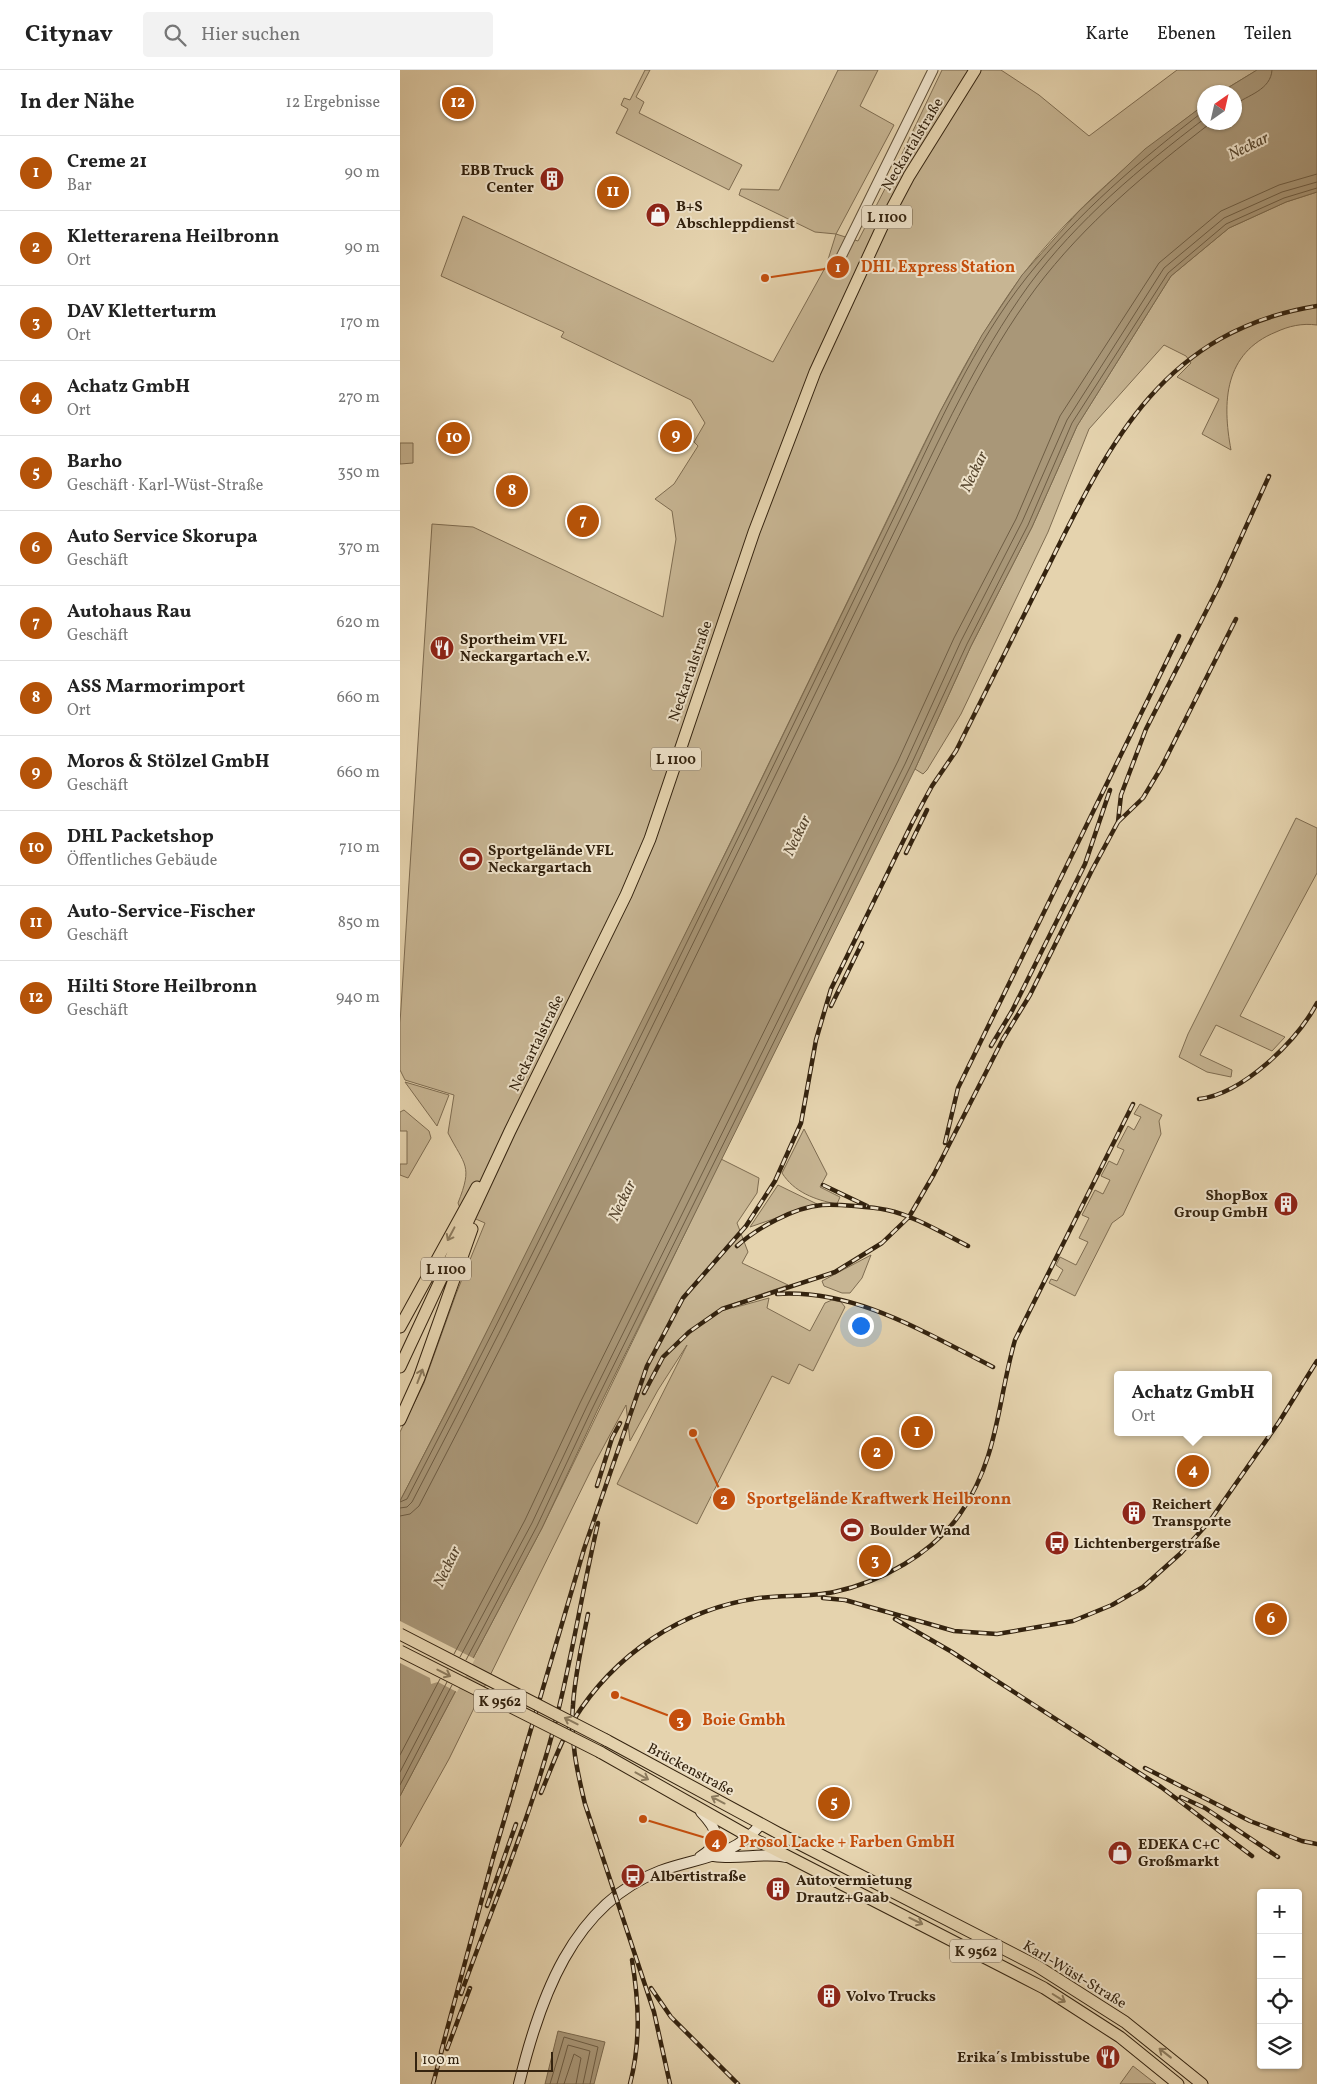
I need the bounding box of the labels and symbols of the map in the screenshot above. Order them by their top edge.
pin: 12 [442,84,474,122]
north arrow [1197,85,1242,130]
street label: Neckartalstraße [877,94,949,195]
water label: Neckar [1225,127,1274,166]
place label: EBB Truck Center [461,161,534,199]
building icon: EBB Truck Center [539,166,565,192]
pin: 11 [597,173,629,211]
place label: B+S Abschleppdienst [676,197,795,235]
shop icon: B+S Abschleppdienst [645,202,671,228]
road number: L 1100 [862,206,912,228]
callout: DHL Express Station [825,251,1025,282]
text: DHL Express Station [861,257,1016,279]
text: 1 [835,258,841,279]
pin: 9 [660,417,692,455]
pin: 10 [438,419,470,457]
water label: Neckar [955,447,995,496]
pin: 8 [496,472,528,510]
pin: 7 [567,502,599,540]
street label: Neckartalstraße [664,618,718,725]
place label: Sportheim VFL Neckargartach e.V. [460,630,590,668]
restaurant icon: Sportheim VFL Neckargartach e.V. [429,635,455,661]
road number: L 1100 [651,748,701,771]
water label: Neckar [778,811,818,860]
place label: Sportgelände VFL Neckargartach [488,841,614,879]
sports icon: Sportgelände VFL Neckargartach [458,846,484,872]
street label: Neckartalstraße [505,992,570,1096]
water label: Neckar [603,1176,643,1225]
place label: ShopBox Group GmbH [1174,1186,1269,1224]
building icon: ShopBox Group GmbH [1273,1191,1299,1217]
one-way arrow [446,1227,456,1242]
road number: L 1100 [421,1258,471,1280]
your location [848,1313,874,1339]
one-way arrow [416,1369,425,1384]
pin: 1 [901,1413,933,1451]
pin: 2 [861,1434,893,1472]
pin: 4 [1177,1452,1209,1490]
callout: Sportgelände Kraftwerk Heilbronn [711,1483,1021,1514]
text: Sportgelände Kraftwerk Heilbronn [747,1489,1012,1511]
text: 2 [720,1490,728,1511]
place label: Reichert Transporte [1152,1495,1231,1533]
building icon: Reichert Transporte [1121,1500,1147,1526]
sports icon: Boulder Wand [839,1517,865,1543]
place label: Boulder Wand [870,1521,970,1542]
bus stop icon: Lichtenbergerstraße [1044,1530,1070,1556]
place label: Lichtenbergerstraße [1074,1534,1221,1555]
water label: Neckar [428,1542,468,1591]
pin: 3 [859,1542,891,1580]
pin: 6 [1255,1600,1287,1638]
one-way arrow [436,1668,451,1678]
road number: K 9562 [474,1690,526,1712]
callout: Boie Gmbh [667,1704,796,1735]
text: Boie Gmbh [702,1710,786,1732]
text: 3 [676,1711,684,1732]
one-way arrow [564,1716,579,1725]
street label: Brückenstraße [643,1739,738,1802]
one-way arrow [635,1771,650,1781]
pin: 5 [818,1784,850,1822]
one-way arrow [711,1795,726,1805]
callout: Prosol Lacke + Farben GmbH [704,1826,965,1857]
text: Prosol Lacke + Farben GmbH [739,1832,955,1854]
text: 4 [711,1833,721,1854]
place label: EDEKA C+C Großmarkt [1138,1835,1220,1873]
shop icon: EDEKA C+C Großmarkt [1107,1840,1133,1866]
bus stop icon: Albertistraße [620,1863,646,1889]
place label: Albertistraße [650,1867,746,1888]
place label: Autovermietung Drautz+Gaab [796,1871,912,1909]
building icon: Autovermietung Drautz+Gaab [765,1876,791,1902]
one-way arrow [908,1917,923,1926]
street label: Karl-Wüst-Straße [1018,1936,1130,2015]
road number: K 9562 [950,1940,1002,1962]
building icon: Volvo Trucks [816,1983,842,2009]
place label: Volvo Trucks [846,1987,936,2008]
one-way arrow [1052,1993,1066,2003]
restaurant icon: Erika´s Imbisstube [1095,2044,1121,2070]
one-way arrow [1159,2047,1172,2058]
place label: Erika´s Imbisstube [957,2048,1090,2069]
scale bar [415,2049,552,2072]

